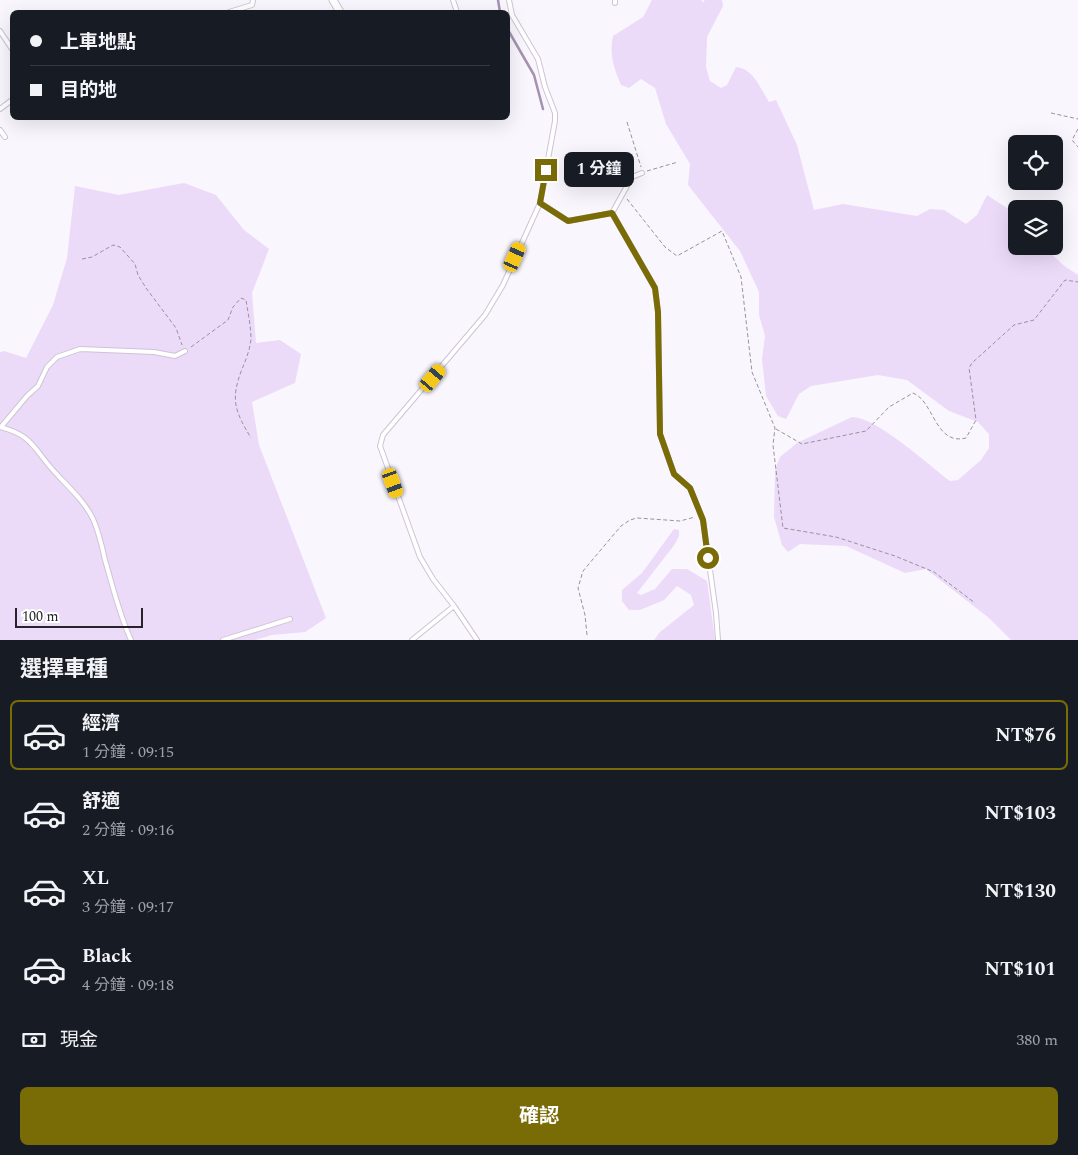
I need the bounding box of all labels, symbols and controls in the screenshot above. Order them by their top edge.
text: 上車地點 [60,28,136,57]
text: 目的地 [60,76,117,105]
map controls [1008,135,1063,255]
button: locate [1008,135,1063,190]
callout: 1 分鐘 [564,152,634,188]
text: 1 分鐘 [577,157,621,181]
route end [535,159,557,181]
button: layers [1008,200,1063,255]
car [502,240,527,274]
car [417,362,448,394]
car [380,466,405,500]
route start [697,547,719,569]
scale bar [15,605,142,628]
text: 100 m [22,606,59,627]
text: 選擇車種 [20,653,108,686]
text: 經濟 [82,709,120,738]
icon: car [22,713,67,758]
text: NT$76 [995,721,1056,750]
text: 1 分鐘 · 09:15 [82,740,174,764]
text: 舒適 [82,787,120,816]
icon: car [22,791,67,836]
text: NT$103 [985,799,1056,828]
text: 2 分鐘 · 09:16 [82,818,174,842]
text: XL [82,864,109,893]
icon: car [22,869,67,914]
text: NT$130 [985,877,1056,906]
text: 3 分鐘 · 09:17 [82,895,174,919]
text: Black [82,942,132,971]
icon: car [22,947,67,992]
text: NT$101 [985,955,1056,984]
text: 4 分鐘 · 09:18 [82,973,174,997]
icon: cash [20,1026,48,1054]
text: 現金 [60,1026,98,1055]
text: 380 m [1016,1028,1058,1052]
button: 確認 [20,1087,1058,1145]

